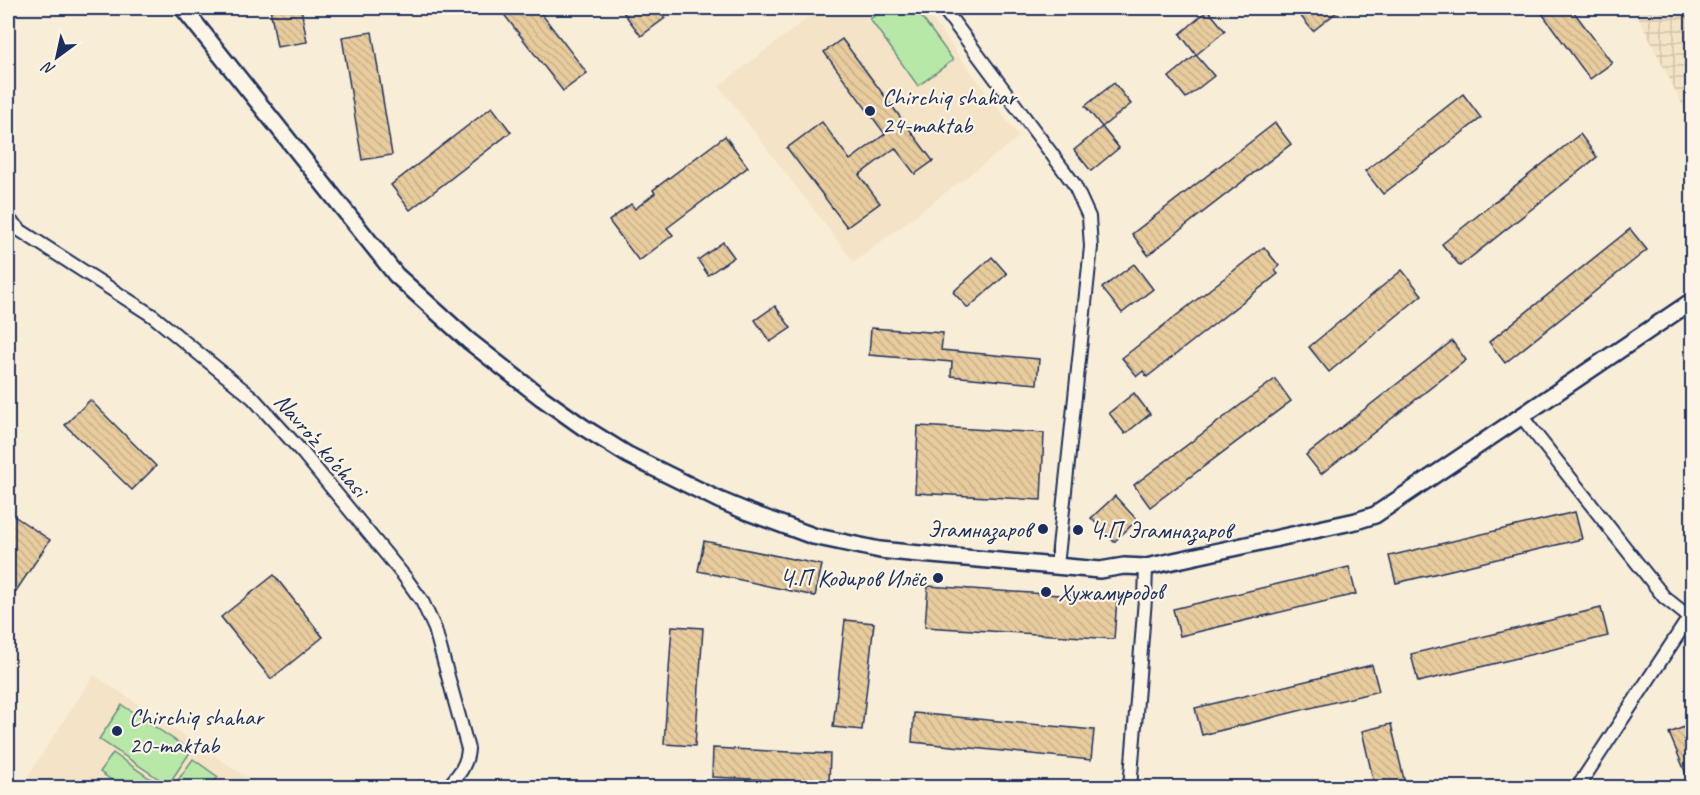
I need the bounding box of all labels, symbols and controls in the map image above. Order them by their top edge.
north arrow [27,27,87,87]
text: N [37,56,59,80]
place label: Chirchiq shahar 24-maktab [882,82,1019,140]
marker: Chirchiq shahar 24-maktab [863,104,877,118]
street label: Navro‘z ko‘chasi [268,387,376,505]
place label: Эгамназаров [927,514,1036,545]
place label: Ч.П Эгамназаров [1090,515,1236,546]
marker: Эгамназаров [1036,522,1050,536]
marker: Ч.П Эгамназаров [1071,523,1085,537]
place label: Ч.П Кодиров Илёс [780,563,927,593]
marker: Ч.П Кодиров Илёс [931,571,945,585]
place label: Хужамуродов [1058,577,1167,607]
marker: Хужамуродов [1039,585,1053,599]
place label: Chirchiq shahar 20-maktab [129,702,266,760]
marker: Chirchiq shahar 20-maktab [110,724,124,738]

